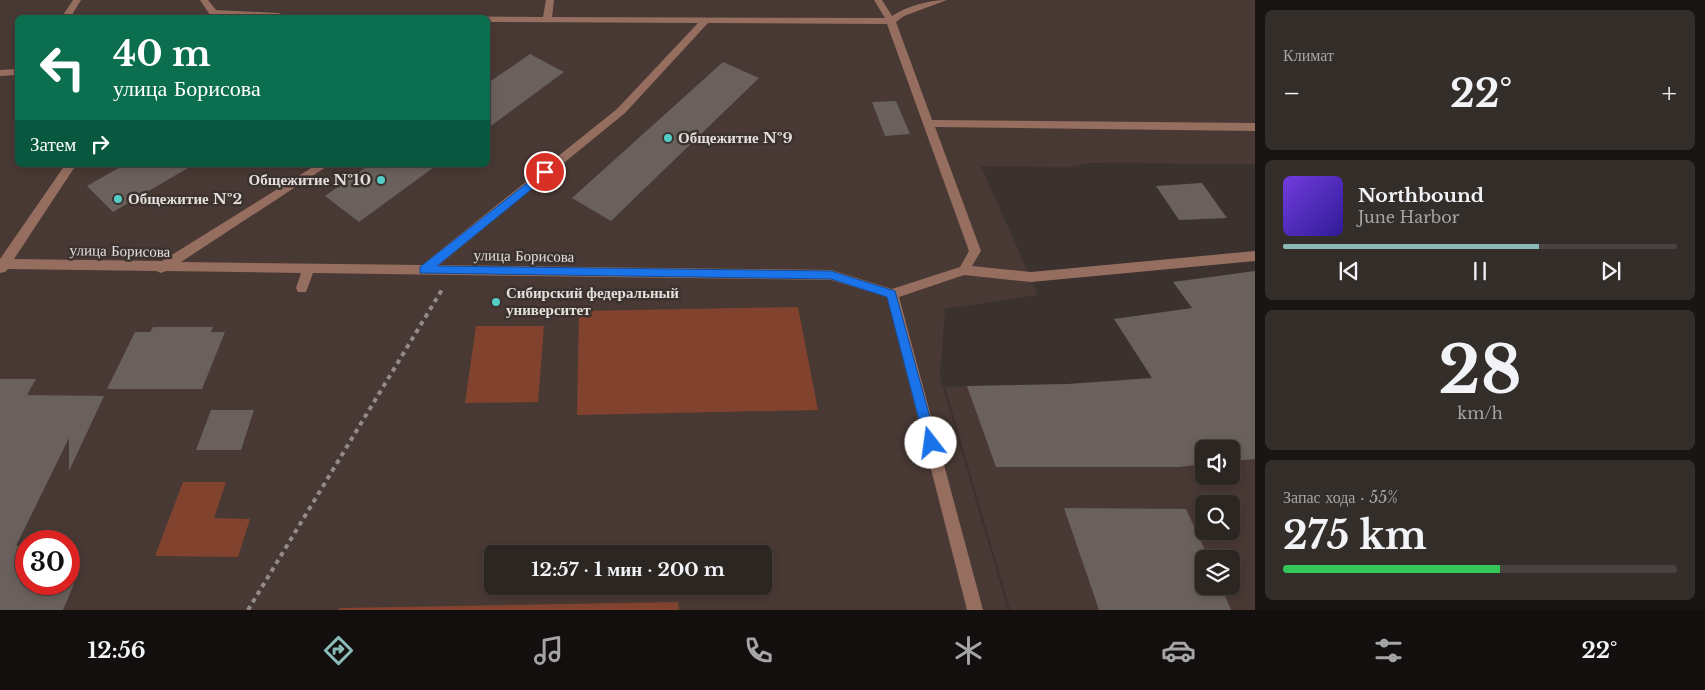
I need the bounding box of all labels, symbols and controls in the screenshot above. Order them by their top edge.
text: 40 m [113,32,211,75]
icon: left [30,35,95,100]
text: Климат [1283,45,1334,65]
text: 22° [1450,70,1512,117]
text: улица Борисова [113,75,261,102]
text: − [1283,76,1301,111]
text: + [1662,76,1677,111]
place label: Общежитие №9 [678,128,793,147]
icon: right [86,130,114,158]
marker: Общежитие №9 [662,132,674,144]
text: Затем [30,133,76,156]
pin [524,151,566,193]
icon: arrive [531,158,559,186]
place label: Общежитие №10 [249,170,371,189]
marker: Общежитие №10 [375,174,387,186]
text: Northbound [1358,184,1484,207]
place label: Общежитие №2 [128,189,243,208]
marker: Общежитие №2 [112,193,124,205]
text: June Harbor [1358,207,1459,227]
street label: улица Борисова [70,240,171,261]
street label: улица Борисова [474,245,575,266]
icon: previous [1335,257,1363,285]
icon: pause [1466,257,1494,285]
icon: next [1597,257,1625,285]
place label: Сибирский федеральный университет [506,283,679,319]
marker: Сибирский федеральный университет [490,296,502,308]
text: 28 [1438,330,1522,411]
text: km/h [1457,403,1503,423]
position arrow [904,416,956,468]
map controls [1195,440,1240,595]
button: sound [1195,440,1240,485]
text: Запас хода · 55% [1283,487,1398,507]
button: search [1195,495,1240,540]
text: 275 km [1283,512,1427,559]
speed limit sign: 30 [15,530,80,595]
button: layers [1195,550,1240,595]
text: 12:57 · 1 мин · 200 m [531,558,725,581]
icon: directions [321,633,356,668]
icon: music [531,633,566,668]
icon: phone [741,633,776,668]
icon: climate [951,633,986,668]
icon: car [1161,633,1196,668]
icon: filters [1371,633,1406,668]
text: 12:56 [88,637,146,664]
text: 22° [1581,637,1617,664]

